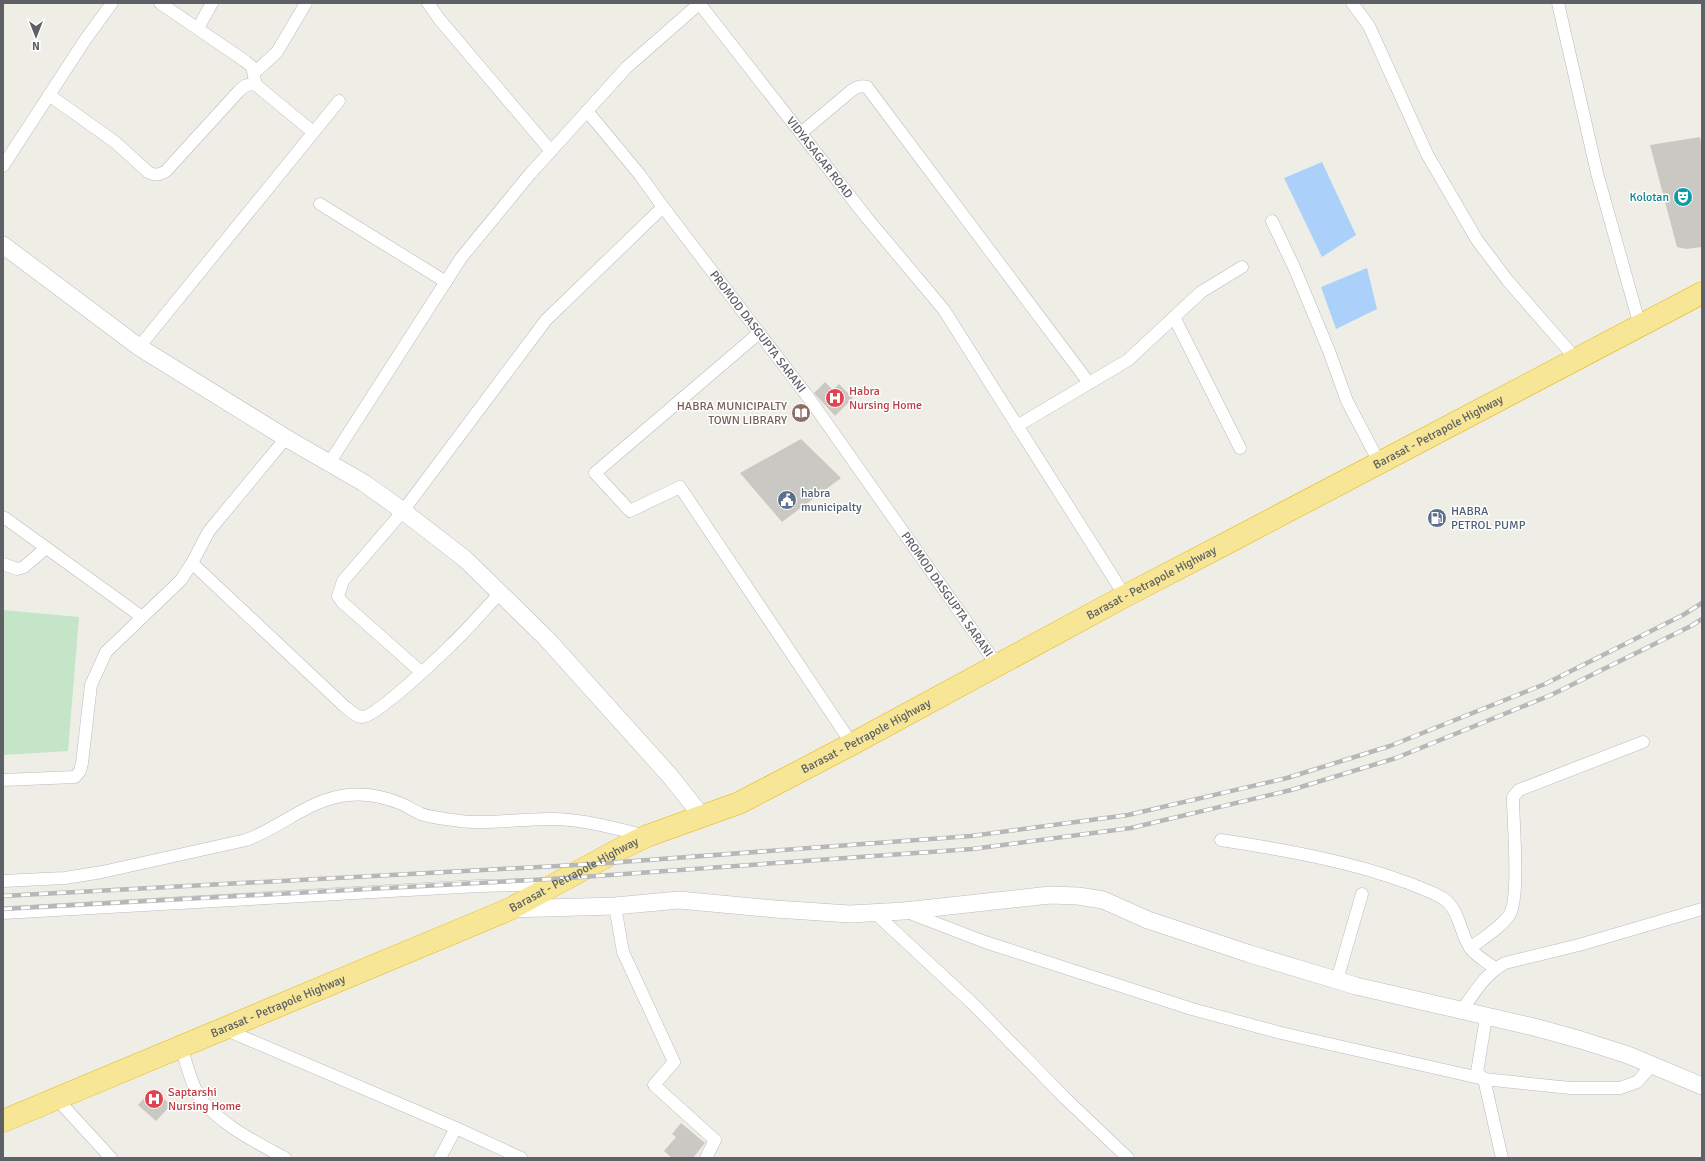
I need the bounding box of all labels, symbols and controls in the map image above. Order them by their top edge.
north arrow [16,16,56,56]
text: N [32,39,40,52]
street label: VIDYASAGAR ROAD [783,114,856,202]
theatre icon: Kolotan [1672,186,1694,208]
place label: Kolotan [1629,190,1669,205]
street label: PROMOD DASGUPTA SARANI [706,268,809,396]
place label: Habra Nursing Home [849,384,922,413]
hospital icon: Habra Nursing Home [824,387,846,409]
street label: Barasat - Petrapole Highway [1371,392,1506,473]
place label: HABRA MUNICIPALTY TOWN LIBRARY [677,399,787,428]
library icon: HABRA MUNICIPALTY TOWN LIBRARY [790,402,812,424]
place label: habra municipalty [801,486,862,515]
public building icon: habra municipalty [776,489,798,511]
place label: HABRA PETROL PUMP [1451,504,1526,533]
fuel station icon: HABRA PETROL PUMP [1426,507,1448,529]
street label: PROMOD DASGUPTA SARANI [898,529,996,660]
street label: Barasat - Petrapole Highway [1084,543,1219,623]
street label: Barasat - Petrapole Highway [799,696,934,777]
street label: Barasat - Petrapole Highway [507,834,641,916]
street label: Barasat - Petrapole Highway [208,972,348,1041]
place label: Saptarshi Nursing Home [168,1085,241,1114]
hospital icon: Saptarshi Nursing Home [143,1088,165,1110]

